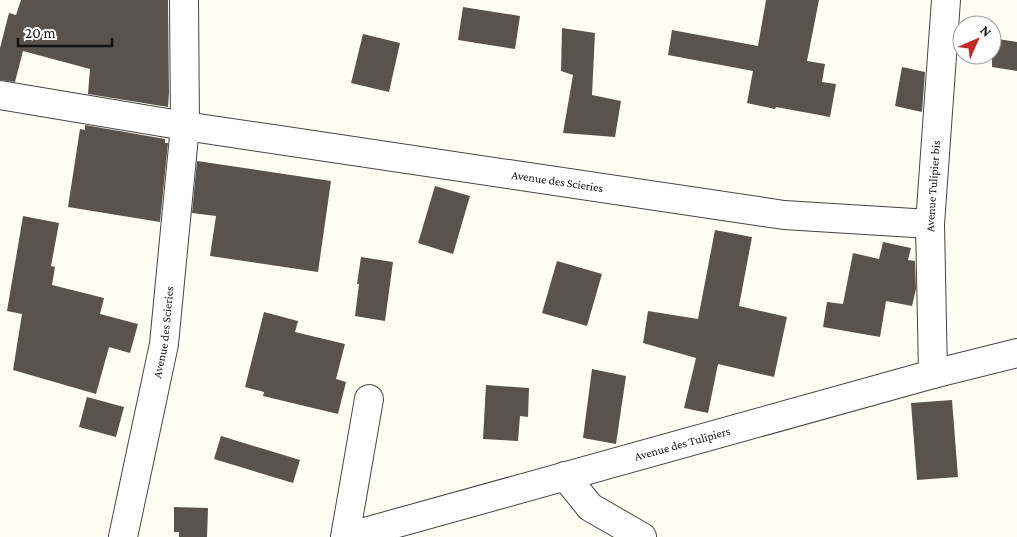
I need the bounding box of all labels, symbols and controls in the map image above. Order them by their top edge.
scale bar [18,15,111,47]
north arrow [952,15,1002,65]
text: N [977,22,996,40]
text: 20 m [25,25,56,41]
street label: Avenue Tulipier bis [923,139,943,232]
street label: Avenue des Scieries [510,168,604,195]
street label: Avenue des Scieries [150,285,177,379]
street label: Avenue des Tulipiers [633,424,732,464]

